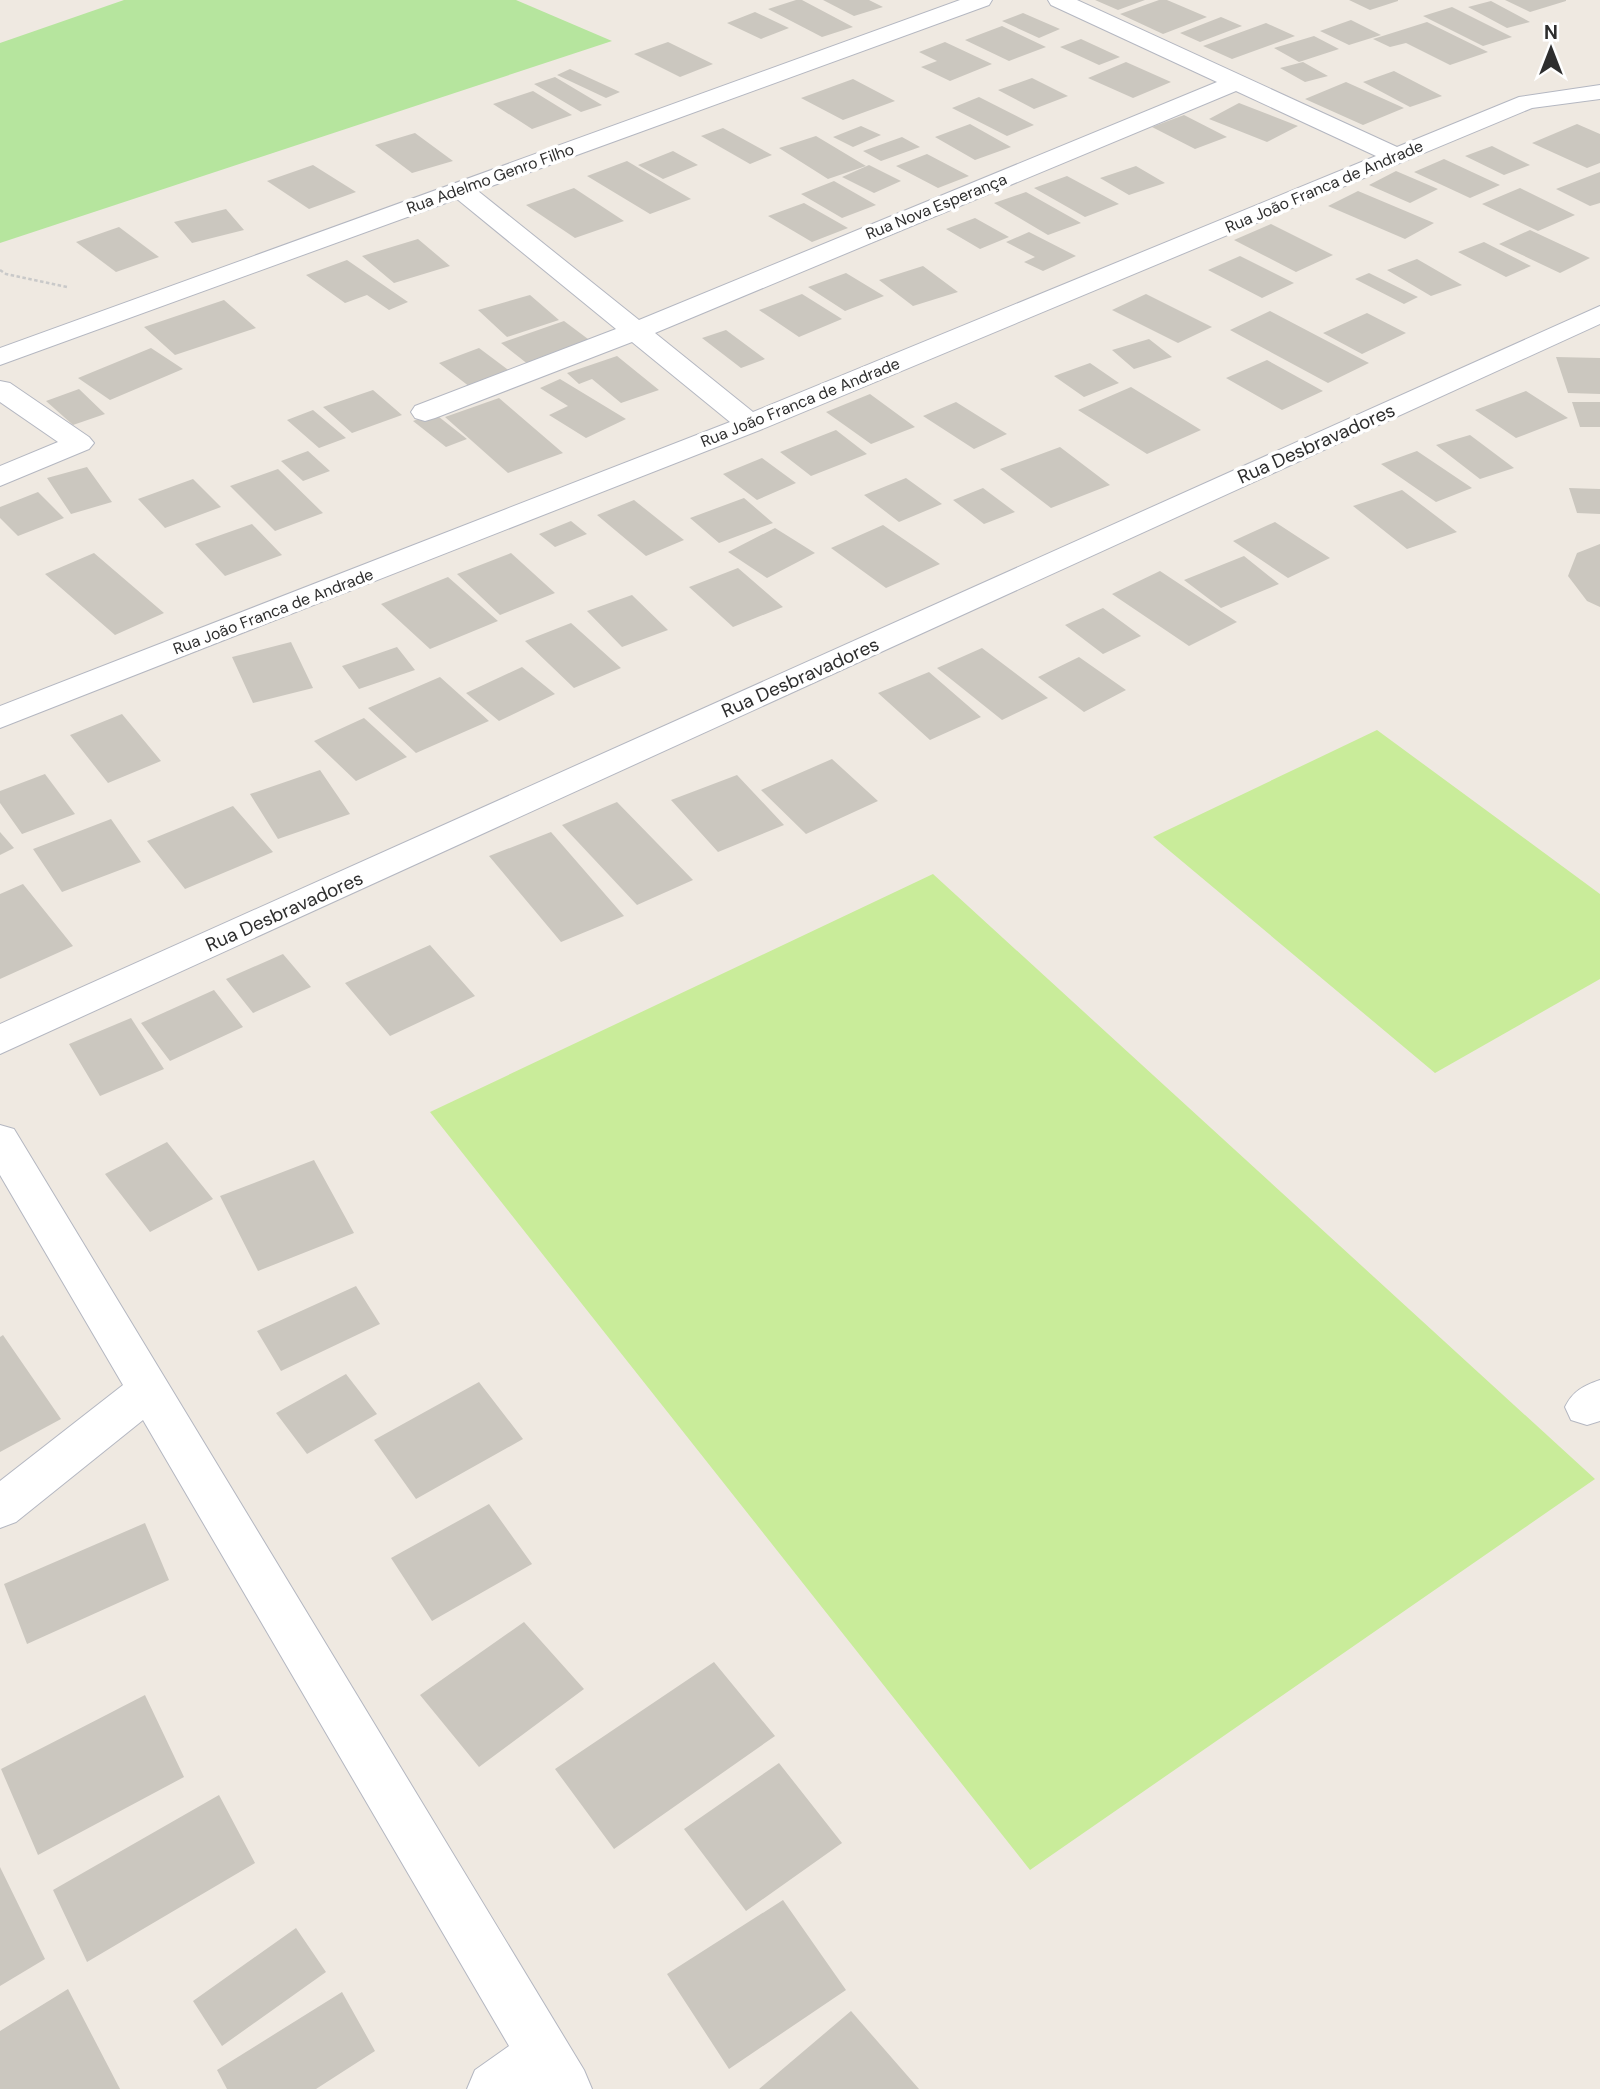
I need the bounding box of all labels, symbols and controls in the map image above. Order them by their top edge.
north arrow [1516,14,1586,84]
text: N [1544,20,1558,45]
street label: Rua João Franca de Andrade [1222,135,1426,238]
street label: Rua Adelmo Genro Filho [403,138,577,219]
street label: Rua Nova Esperança [862,169,1010,244]
street label: Rua João Franca de Andrade [697,353,903,452]
street label: Rua Desbravadores [1234,397,1399,489]
street label: Rua João Franca de Andrade [170,563,376,659]
street label: Rua Desbravadores [718,631,883,723]
street label: Rua Desbravadores [202,865,367,957]

